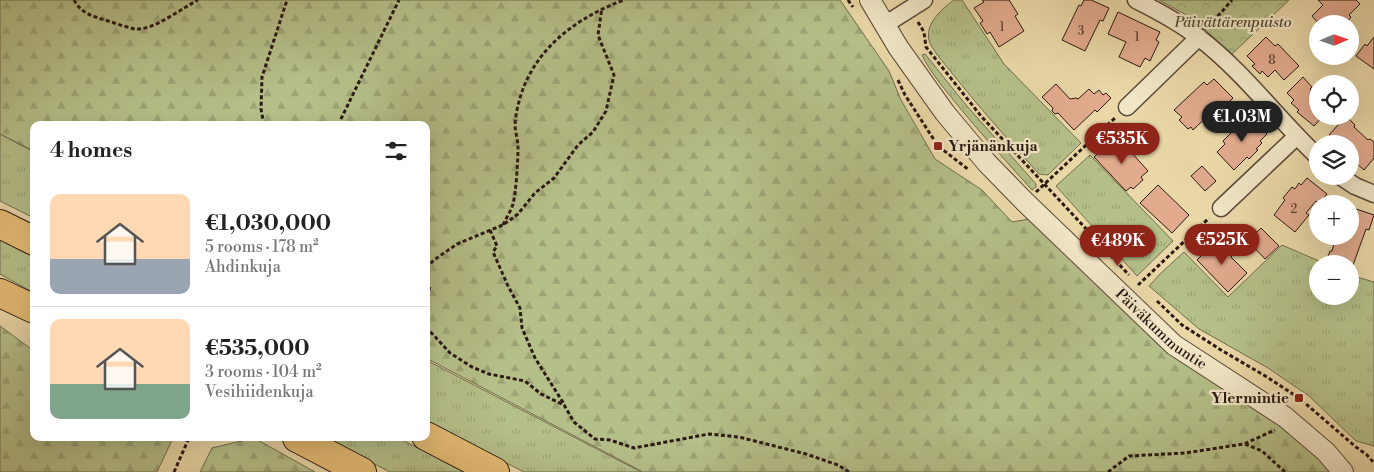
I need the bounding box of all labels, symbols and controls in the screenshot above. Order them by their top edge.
park label: Päivättärenpuisto [1173,13,1292,32]
north arrow [1309,15,1359,65]
map controls [1309,15,1359,305]
house number: 1 [999,20,1005,35]
house number: 3 [1078,24,1085,39]
house number: 1 [1134,30,1140,45]
house number: 8 [1268,53,1276,68]
button: locate [1309,75,1359,125]
pin: €1.03M [1201,100,1283,143]
text: €1.03M [1213,107,1271,127]
pin: €535K [1087,122,1157,165]
text: €535K [1096,129,1148,149]
button: layers [1309,135,1359,185]
icon: filters [382,137,410,165]
place label: Yrjänänkuja [948,137,1038,156]
text: 4 homes [50,138,132,164]
marker: Yrjänänkuja [932,140,944,152]
button: + [1309,195,1359,245]
house number: 2 [1291,202,1298,217]
text: €1,030,000 [205,211,331,237]
icon: home [90,214,150,274]
pin: €489K [1083,224,1153,267]
pin: €525K [1187,224,1257,266]
text: €525K [1195,230,1249,250]
text: €489K [1091,231,1145,251]
text: 5 rooms · 178 m² [205,237,319,257]
button: − [1309,255,1359,305]
text: Ahdinkuja [205,257,281,277]
street label: Päiväkummuntie [1111,285,1211,374]
text: €535,000 [205,336,310,362]
icon: home [90,339,150,399]
text: 3 rooms · 104 m² [205,362,322,382]
text: Vesihiidenkuja [205,382,314,402]
place label: Ylermintie [1211,389,1289,408]
marker: Ylermintie [1293,392,1305,404]

